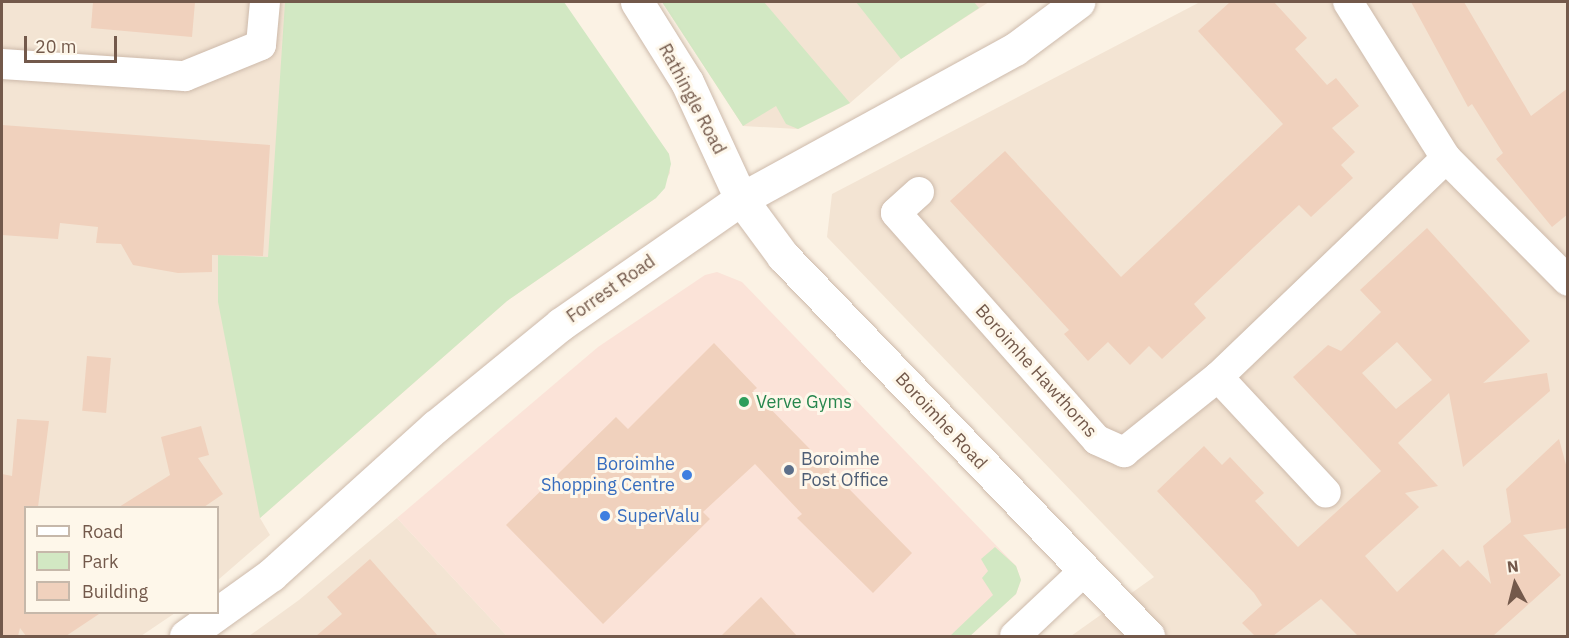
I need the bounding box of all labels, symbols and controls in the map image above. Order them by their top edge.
scale bar [27,24,120,62]
text: 20 m [35,35,77,58]
street label: Rathingle Road [654,40,730,158]
street label: Forrest Road [563,251,659,327]
street label: Boroimhe Hawthorns [971,300,1101,442]
street label: Boroimhe Road [891,368,991,474]
place label: Verve Gyms [756,391,852,413]
marker: Verve Gyms [737,395,751,409]
place label: Boroimhe Post Office [801,449,888,492]
place label: Boroimhe Shopping Centre [541,454,675,496]
marker: Boroimhe Post Office [782,463,796,477]
marker: Boroimhe Shopping Centre [680,468,694,482]
place label: SuperValu [617,505,700,527]
legend [24,506,219,614]
marker: SuperValu [598,509,612,523]
text: Road [82,520,123,543]
text: Park [82,550,118,573]
north arrow [1485,554,1545,614]
text: N [1506,556,1520,577]
text: Building [82,580,148,603]

